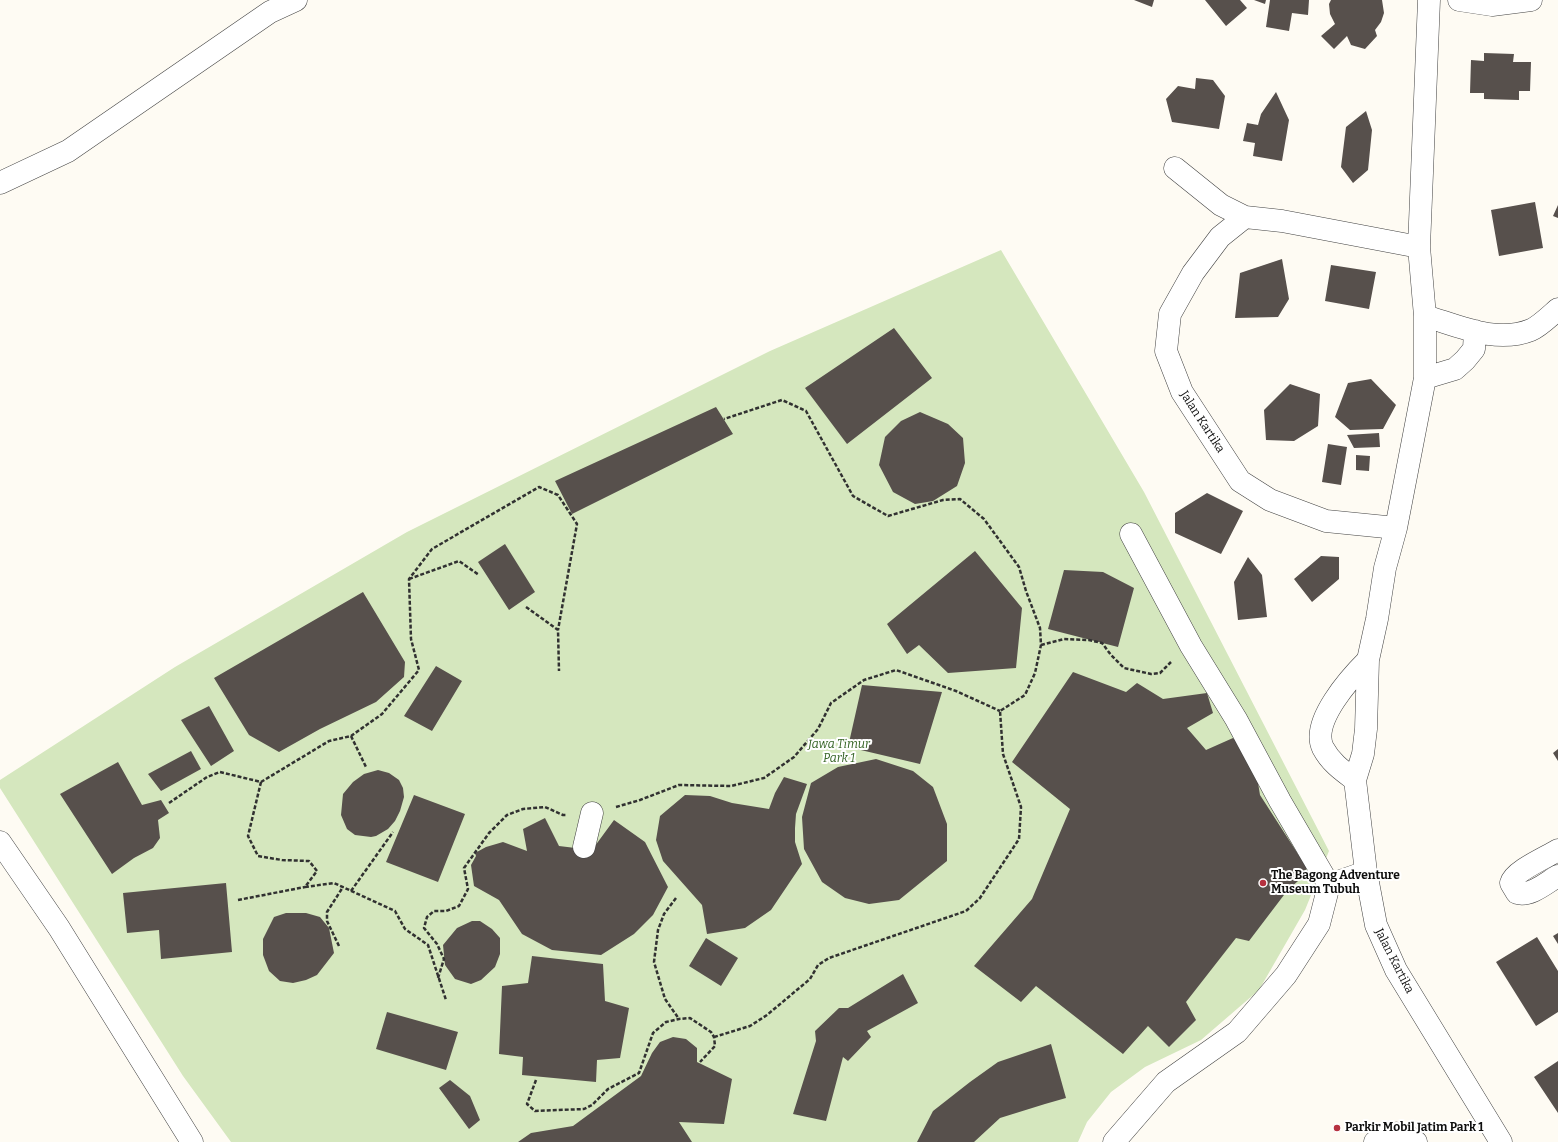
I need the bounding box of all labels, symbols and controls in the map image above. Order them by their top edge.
street label: Jalan Kartika [1177,388,1227,456]
park label: Jawa Timur Park 1 [808,738,870,766]
place label: The Bagong Adventure Museum Tubuh [1271,869,1400,897]
marker: The Bagong Adventure Museum Tubuh [1258,878,1268,888]
street label: Jalan Kartika [1371,926,1417,996]
place label: Parkir Mobil Jatim Park 1 [1345,1121,1483,1135]
marker: Parkir Mobil Jatim Park 1 [1332,1123,1342,1133]

